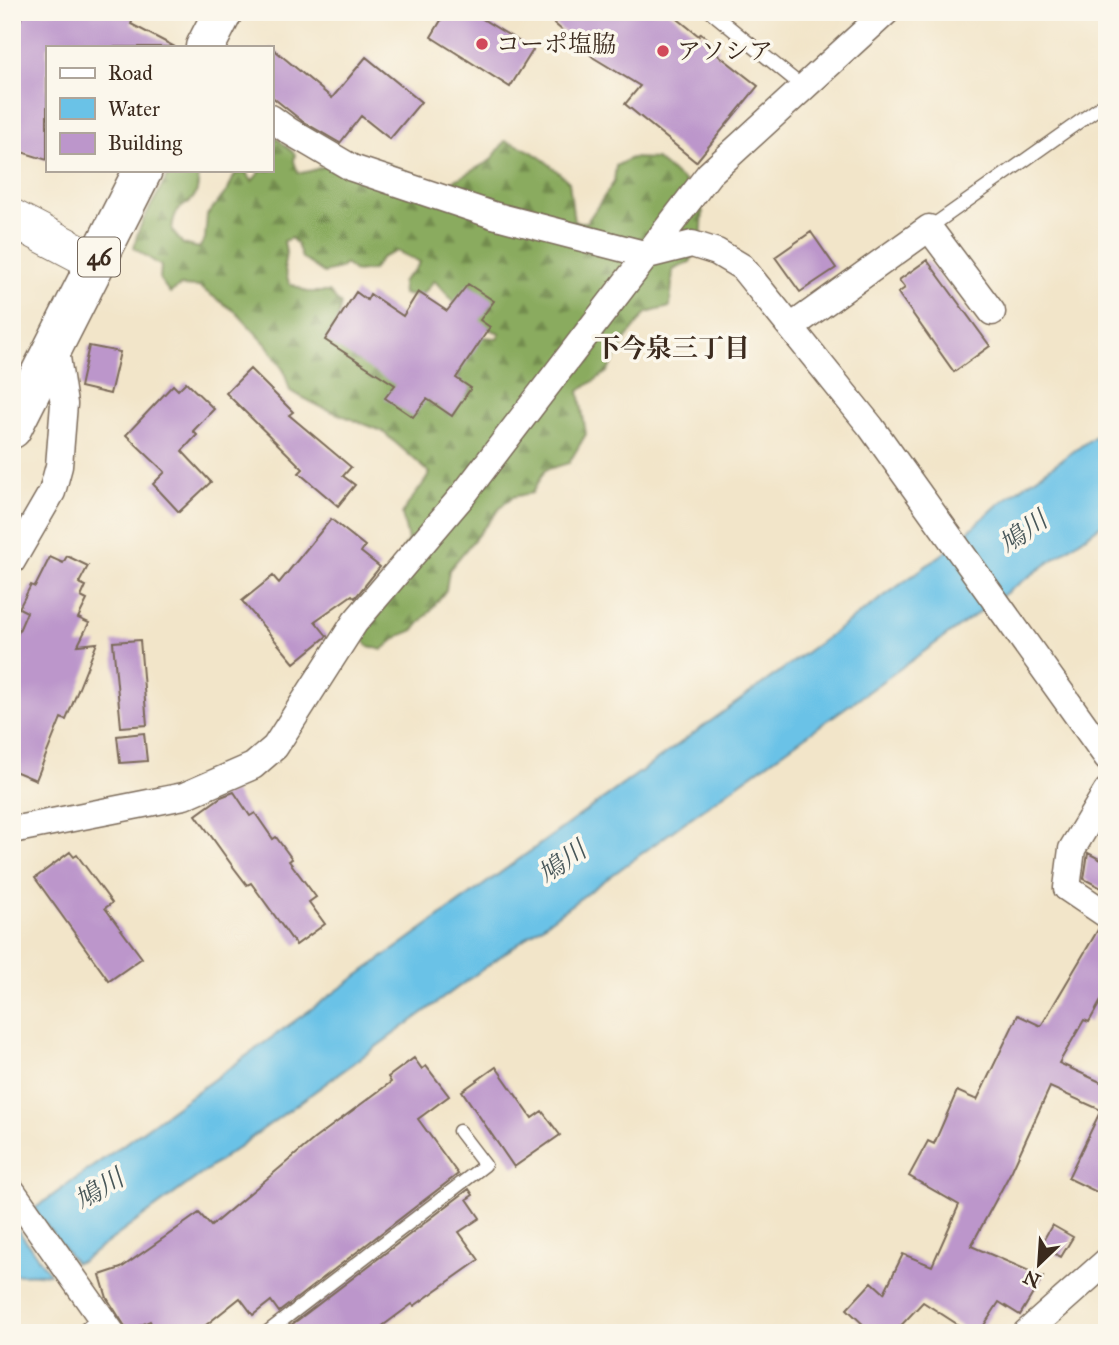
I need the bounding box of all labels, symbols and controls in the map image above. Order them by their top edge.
place label: コーポ塩脇 [496,29,616,59]
marker: コーポ塩脇 [474,36,490,52]
place label: アソシア [677,36,773,66]
marker: アソシア [655,43,671,59]
legend [46,46,273,172]
text: Road [108,60,153,86]
text: Water [108,96,160,122]
text: Building [108,130,182,156]
road number: 46 [78,238,120,276]
district label: 下今泉三丁目 [594,332,750,364]
water label: 鳩川 [993,502,1056,560]
water label: 鳩川 [532,832,595,890]
water label: 鳩川 [68,1160,132,1216]
north arrow [1004,1230,1074,1300]
text: N [1020,1265,1044,1293]

